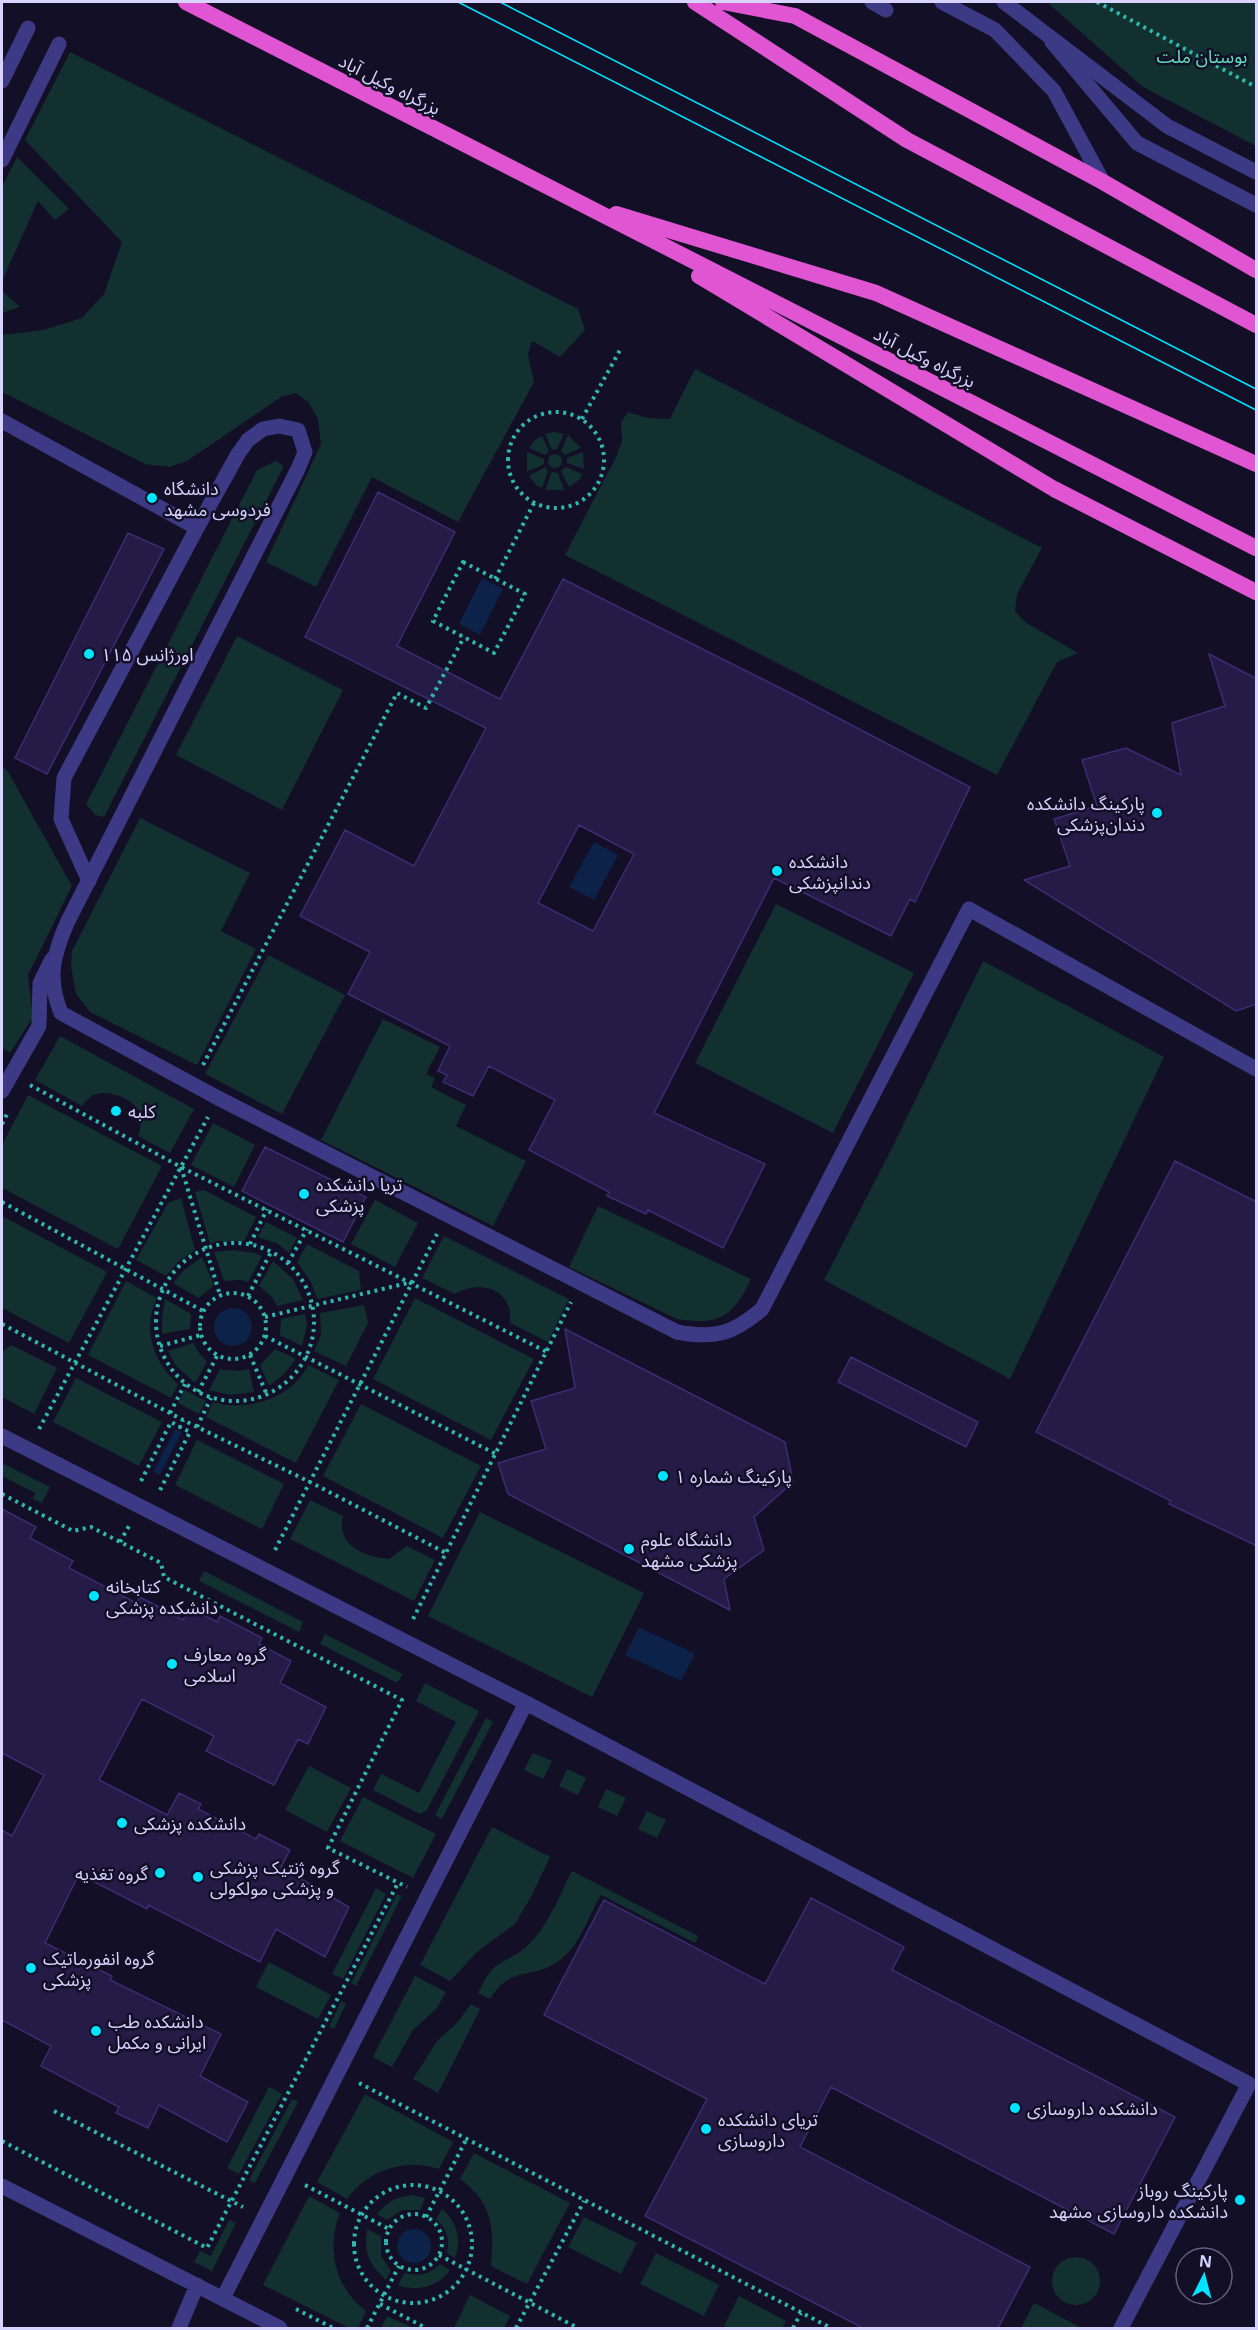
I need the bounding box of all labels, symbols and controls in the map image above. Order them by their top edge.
park label: بوستان ملت [1157,44,1247,68]
street label: بزرگراه وکیل آباد [335,48,445,120]
street label: بزرگراه وکیل آباد [870,321,980,393]
place label: دانشگاه فردوسی مشهد [164,476,271,521]
marker: دانشگاه فردوسی مشهد [145,491,159,505]
place label: اورژانس ۱۱۵ [101,642,194,666]
marker: اورژانس ۱۱۵ [82,647,96,661]
place label: پارکینگ دانشکده دندان‌پزشکی [1027,791,1145,836]
marker: پارکینگ دانشکده دندان‌پزشکی [1150,806,1164,820]
place label: دانشکده دندانپزشکی [789,849,871,894]
marker: دانشکده دندانپزشکی [770,864,784,878]
place label: کلبه [128,1099,156,1123]
marker: کلبه [109,1104,123,1118]
place label: تریا دانشکده پزشکی [316,1172,402,1217]
marker: تریا دانشکده پزشکی [297,1187,311,1201]
place label: پارکینگ شماره ۱ [675,1464,792,1488]
marker: پارکینگ شماره ۱ [656,1469,670,1483]
place label: دانشگاه علوم پزشکی مشهد [641,1527,738,1572]
marker: دانشگاه علوم پزشکی مشهد [622,1542,636,1556]
place label: کتابخانه دانشکده پزشکی [106,1574,218,1619]
marker: کتابخانه دانشکده پزشکی [87,1589,101,1603]
place label: گروه معارف اسلامی [184,1642,267,1687]
marker: گروه معارف اسلامی [165,1657,179,1671]
place label: دانشکده پزشکی [134,1811,246,1835]
marker: دانشکده پزشکی [115,1816,129,1830]
place label: گروه ژنتیک پزشکی و پزشکی مولکولی [210,1855,340,1900]
place label: گروه تغذیه [75,1861,149,1885]
marker: گروه تغذیه [153,1866,167,1880]
marker: گروه ژنتیک پزشکی و پزشکی مولکولی [191,1870,205,1884]
place label: گروه انفورماتیک پزشکی [43,1946,155,1991]
marker: گروه انفورماتیک پزشکی [24,1961,38,1975]
place label: دانشکده طب ایرانی و مکمل [108,2009,206,2054]
marker: دانشکده طب ایرانی و مکمل [89,2024,103,2038]
place label: دانشکده داروسازی [1027,2096,1158,2120]
marker: دانشکده داروسازی [1008,2101,1022,2115]
place label: تریای دانشکده داروسازی [718,2107,818,2152]
marker: تریای دانشکده داروسازی [699,2122,713,2136]
place label: پارکینگ روباز دانشکده داروسازی مشهد [1049,2178,1228,2223]
marker: پارکینگ روباز دانشکده داروسازی مشهد [1233,2193,1247,2207]
north arrow [1174,2246,1234,2306]
text: N [1198,2249,1213,2273]

